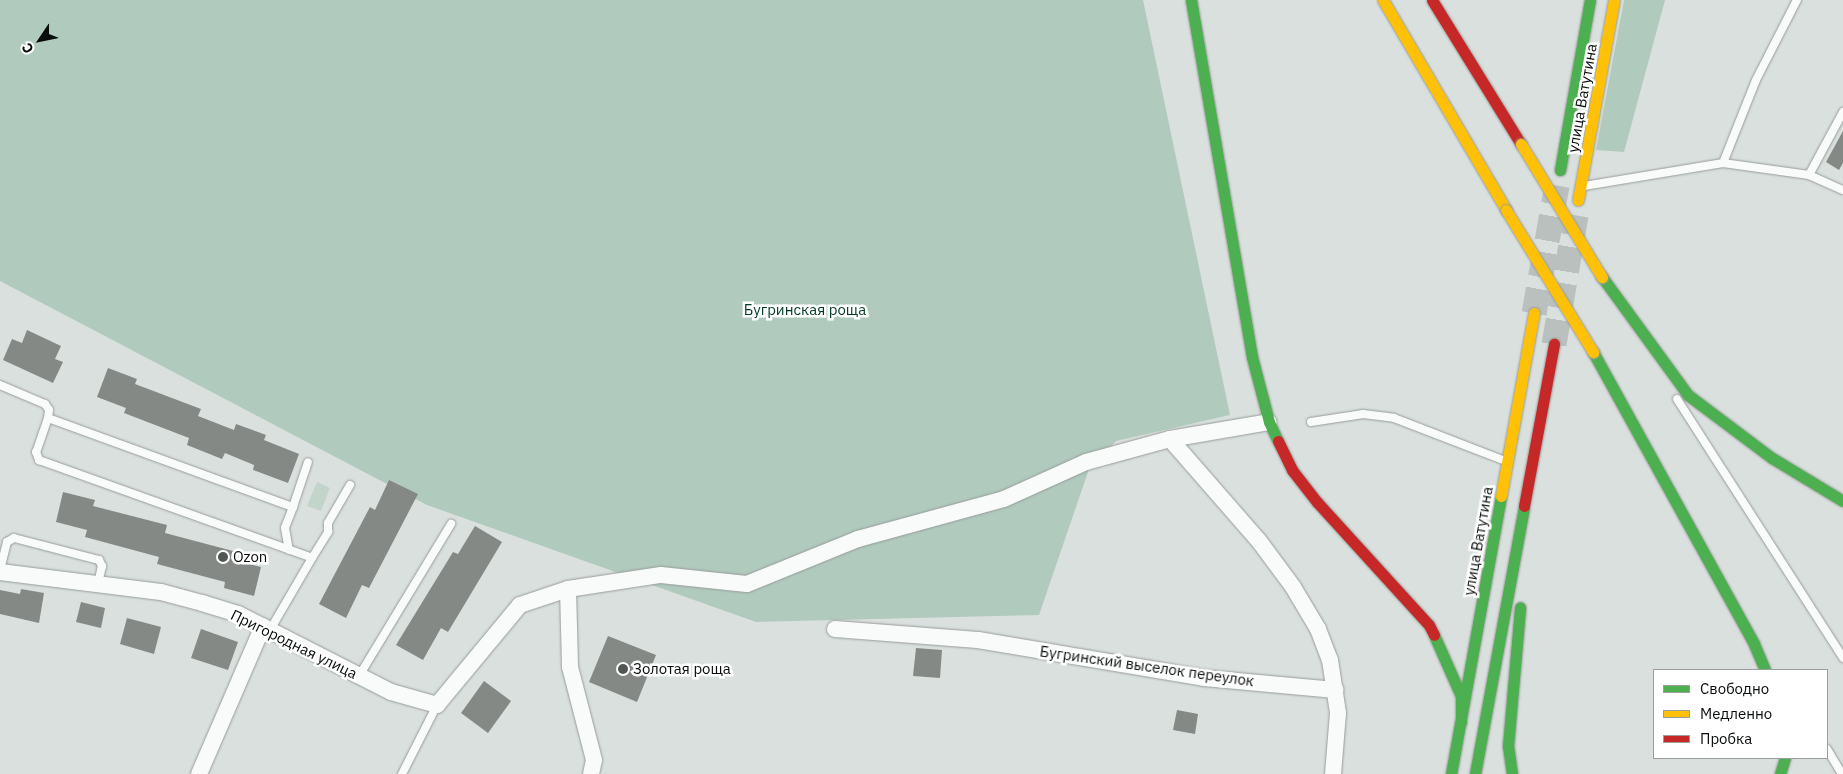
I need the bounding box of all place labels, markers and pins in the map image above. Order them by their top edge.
place label: Ozon [233,548,267,566]
marker: Ozon [217,551,229,563]
place label: Золотая роща [633,660,731,678]
marker: Золотая роща [617,663,629,675]

